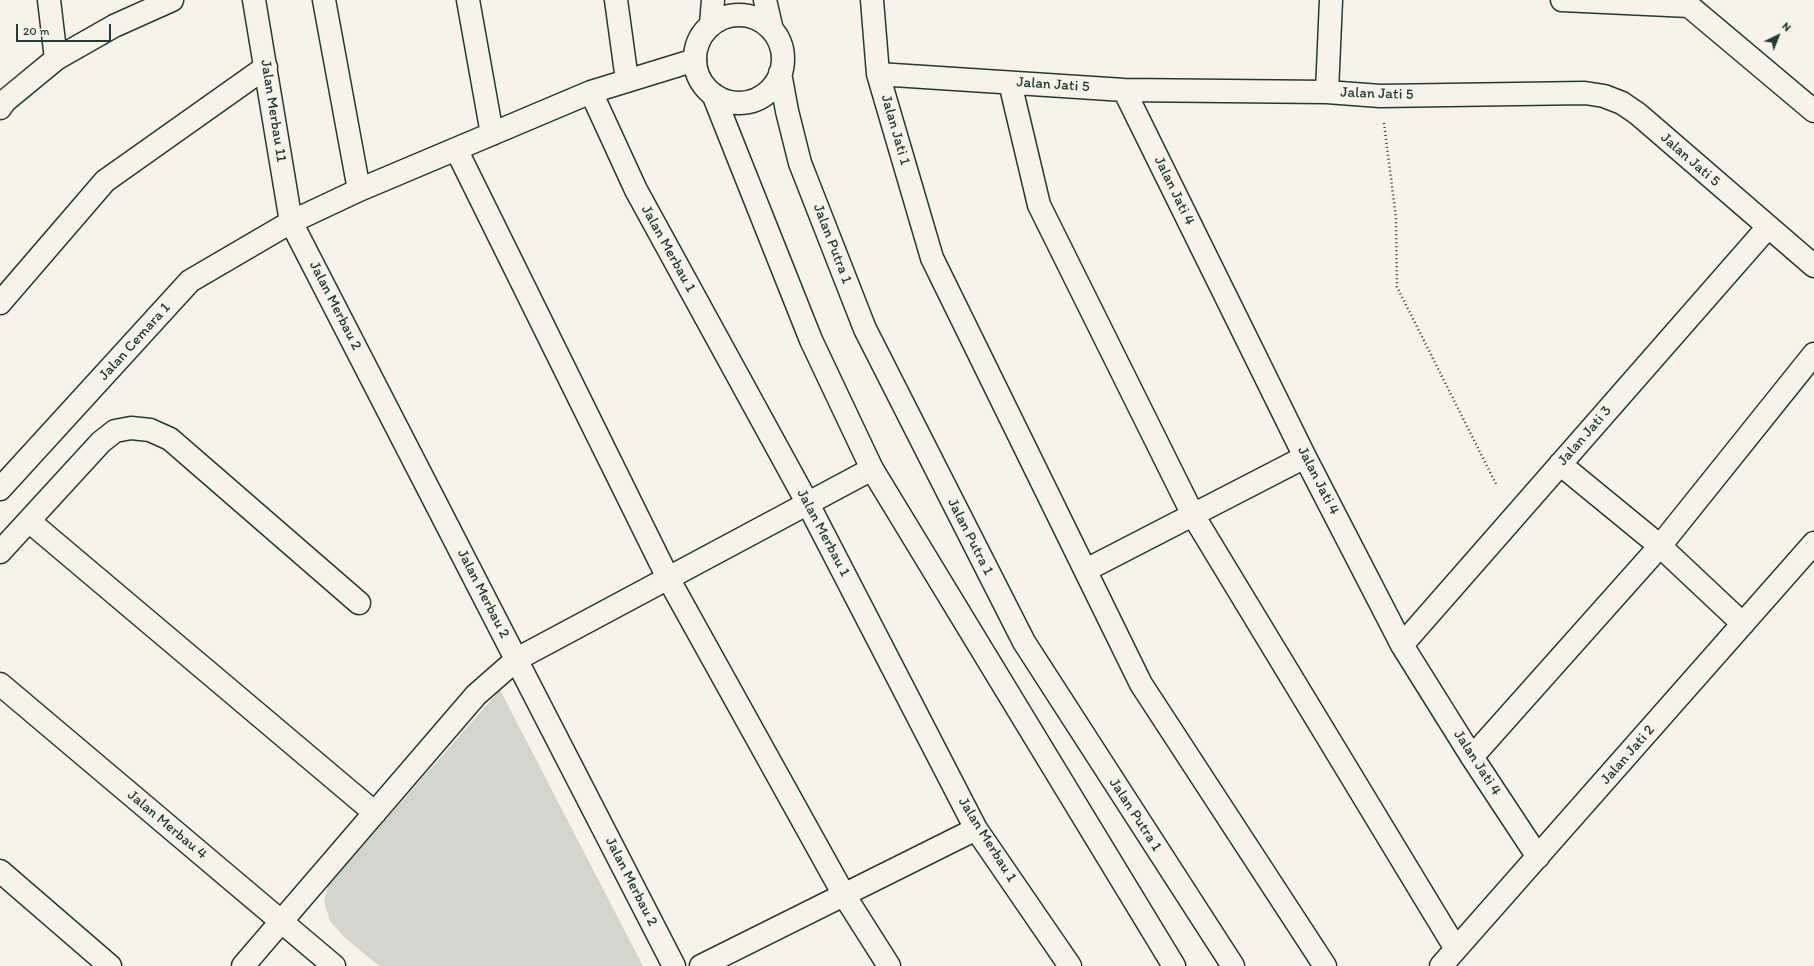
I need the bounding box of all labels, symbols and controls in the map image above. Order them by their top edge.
scale bar [18,16,113,42]
north arrow [1758,16,1798,56]
text: N [1779,20,1794,34]
text: 20 m [23,24,50,38]
street label: Jalan Merbau 11 [256,58,290,164]
street label: Jalan Jati 5 [1016,73,1090,97]
street label: Jalan Jati 5 [1340,84,1414,104]
street label: Jalan Jati 1 [876,93,914,167]
street label: Jalan Jati 5 [1656,129,1724,191]
street label: Jalan Jati 4 [1150,154,1198,228]
street label: Jalan Merbau 1 [637,202,699,296]
street label: Jalan Putra 1 [809,202,855,286]
street label: Jalan Merbau 2 [305,258,365,354]
street label: Jalan Cemara 1 [95,299,175,385]
street label: Jalan Jati 3 [1554,402,1616,470]
street label: Jalan Jati 4 [1293,444,1343,518]
street label: Jalan Merbau 1 [792,486,854,580]
street label: Jalan Putra 1 [943,496,997,578]
street label: Jalan Merbau 2 [453,546,513,642]
street label: Jalan Jati 2 [1597,721,1659,789]
street label: Jalan Jati 4 [1449,727,1505,799]
street label: Jalan Putra 1 [1105,775,1165,855]
street label: Jalan Merbau 4 [123,786,211,864]
street label: Jalan Merbau 1 [954,794,1020,886]
street label: Jalan Merbau 2 [601,834,661,930]

